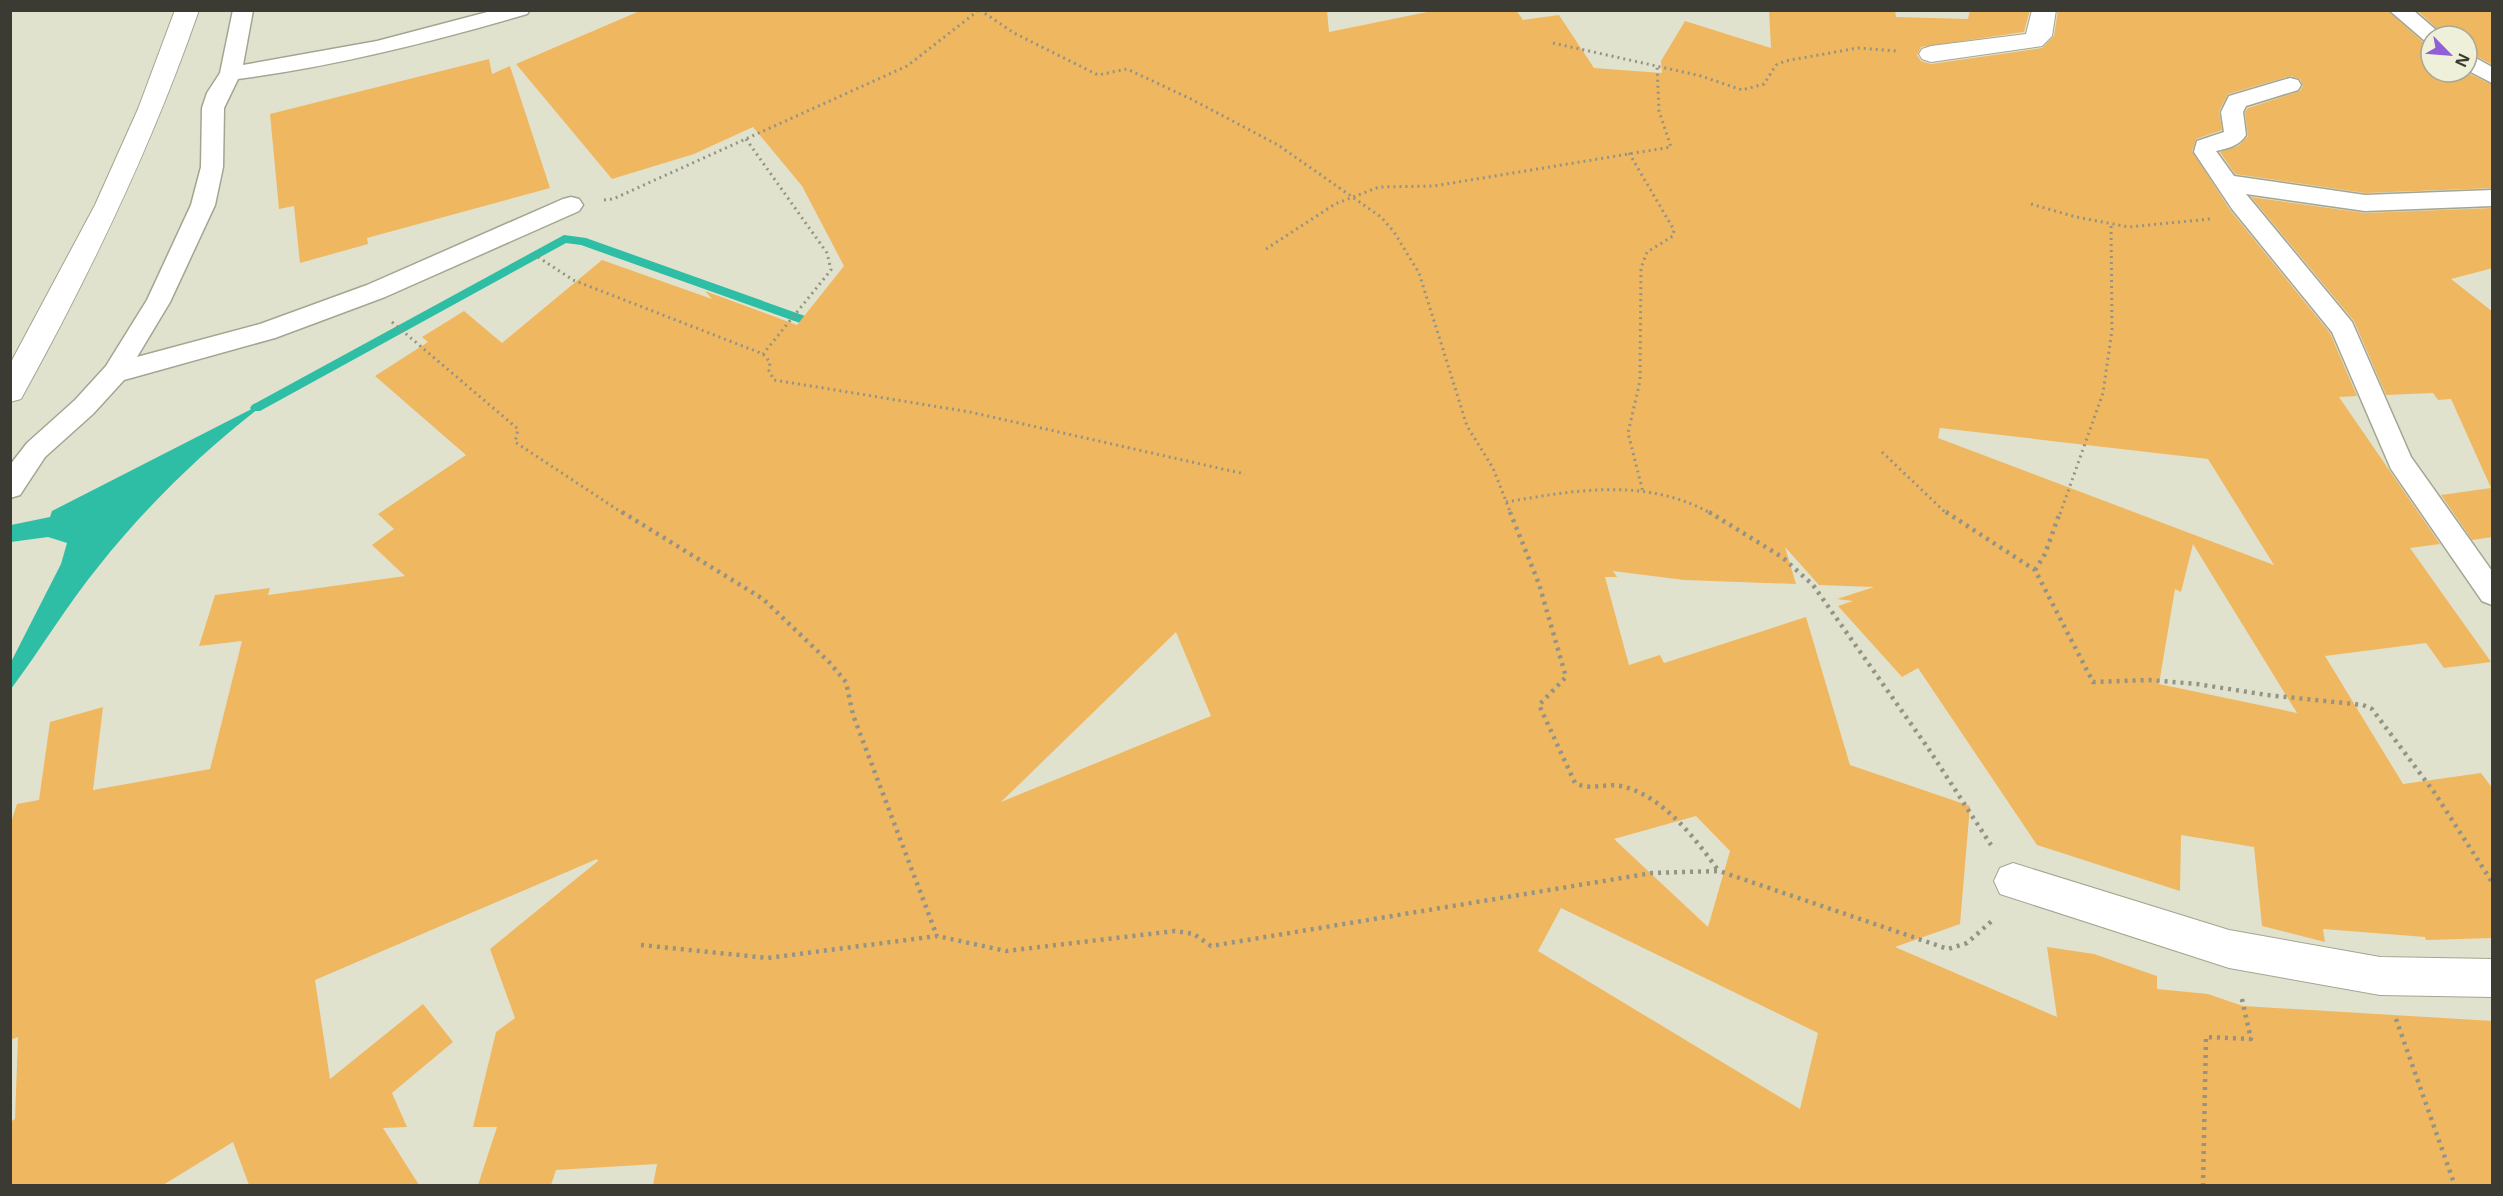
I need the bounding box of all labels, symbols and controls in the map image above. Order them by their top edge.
north arrow [2419,24,2479,84]
text: N [2450,50,2475,71]

